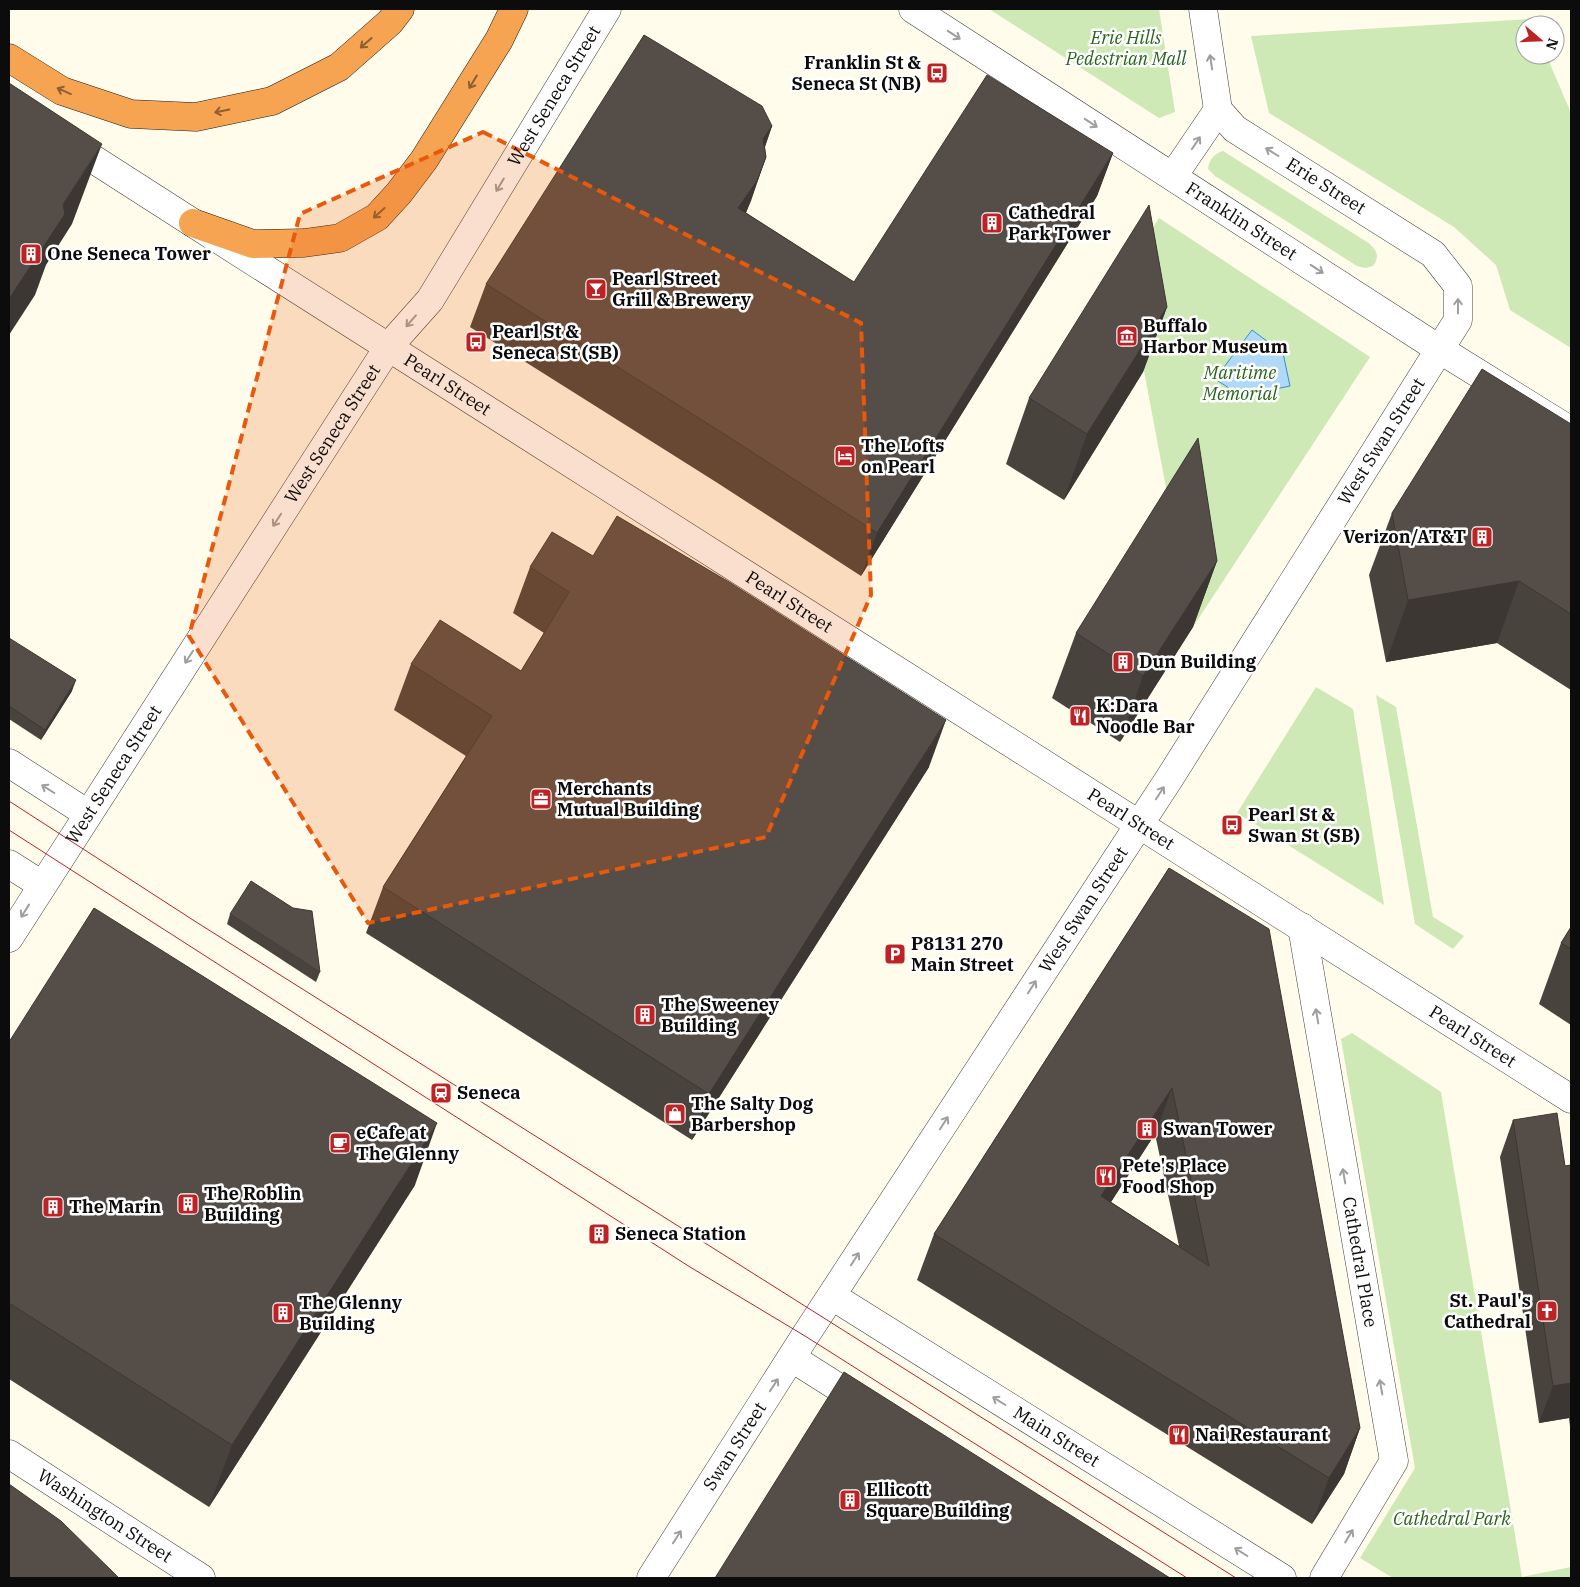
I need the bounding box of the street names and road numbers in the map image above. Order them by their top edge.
street label: West Seneca Street [502,21,605,170]
street label: Erie Street [1282,152,1370,219]
street label: Franklin Street [1182,176,1302,265]
street label: Pearl Street [400,348,495,420]
street label: West Seneca Street [279,360,385,508]
street label: West Swan Street [1332,373,1430,509]
street label: Pearl Street [742,565,837,638]
street label: West Seneca Street [60,701,166,848]
street label: Pearl Street [1083,783,1179,855]
street label: West Swan Street [1034,842,1133,977]
street label: Pearl Street [1425,1000,1521,1072]
street label: Cathedral Place [1338,1195,1383,1329]
street label: Swan Street [698,1398,771,1495]
street label: Main Street [1009,1401,1104,1472]
street label: Washington Street [33,1463,177,1567]

